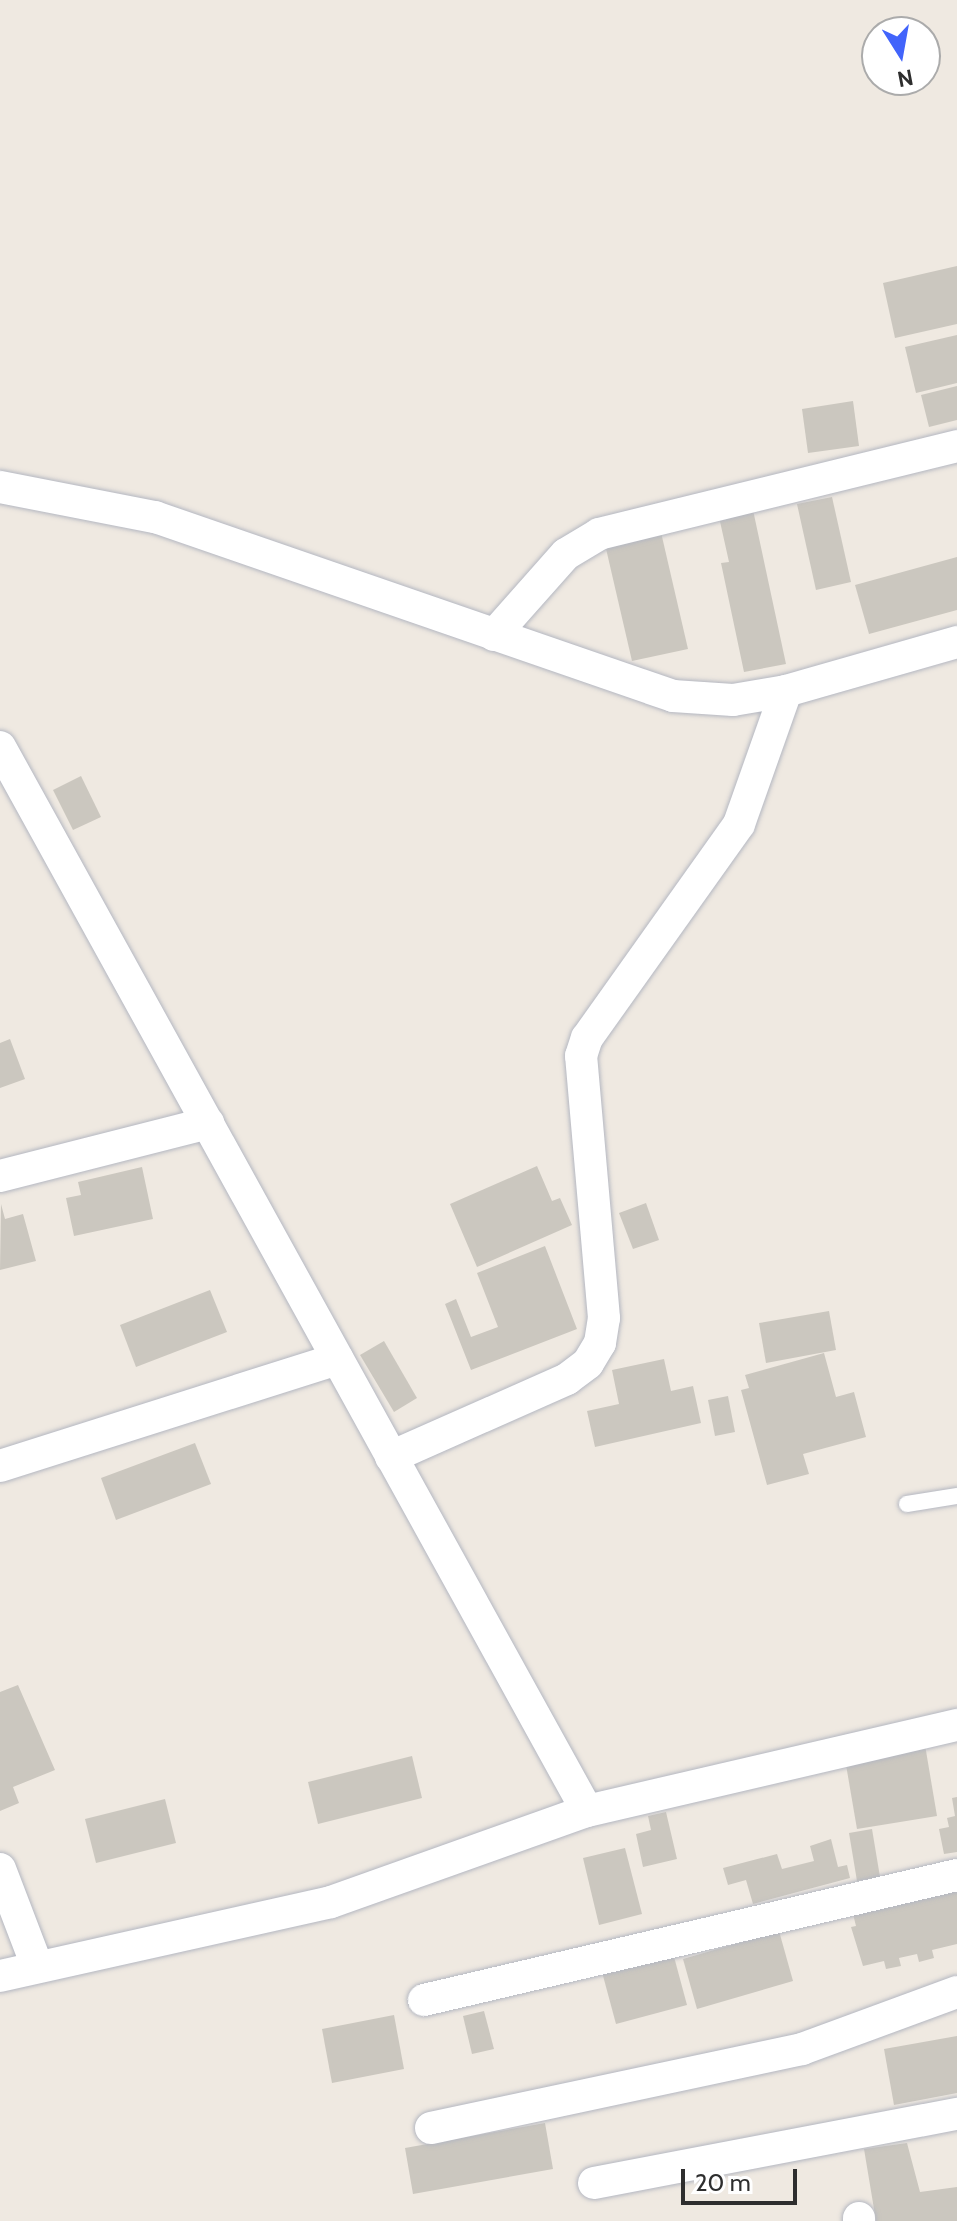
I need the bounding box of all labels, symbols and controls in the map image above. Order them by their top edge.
north arrow [861,16,941,96]
text: N [895,63,916,93]
scale bar [685,2153,801,2203]
text: 20 m [695,2168,751,2197]

